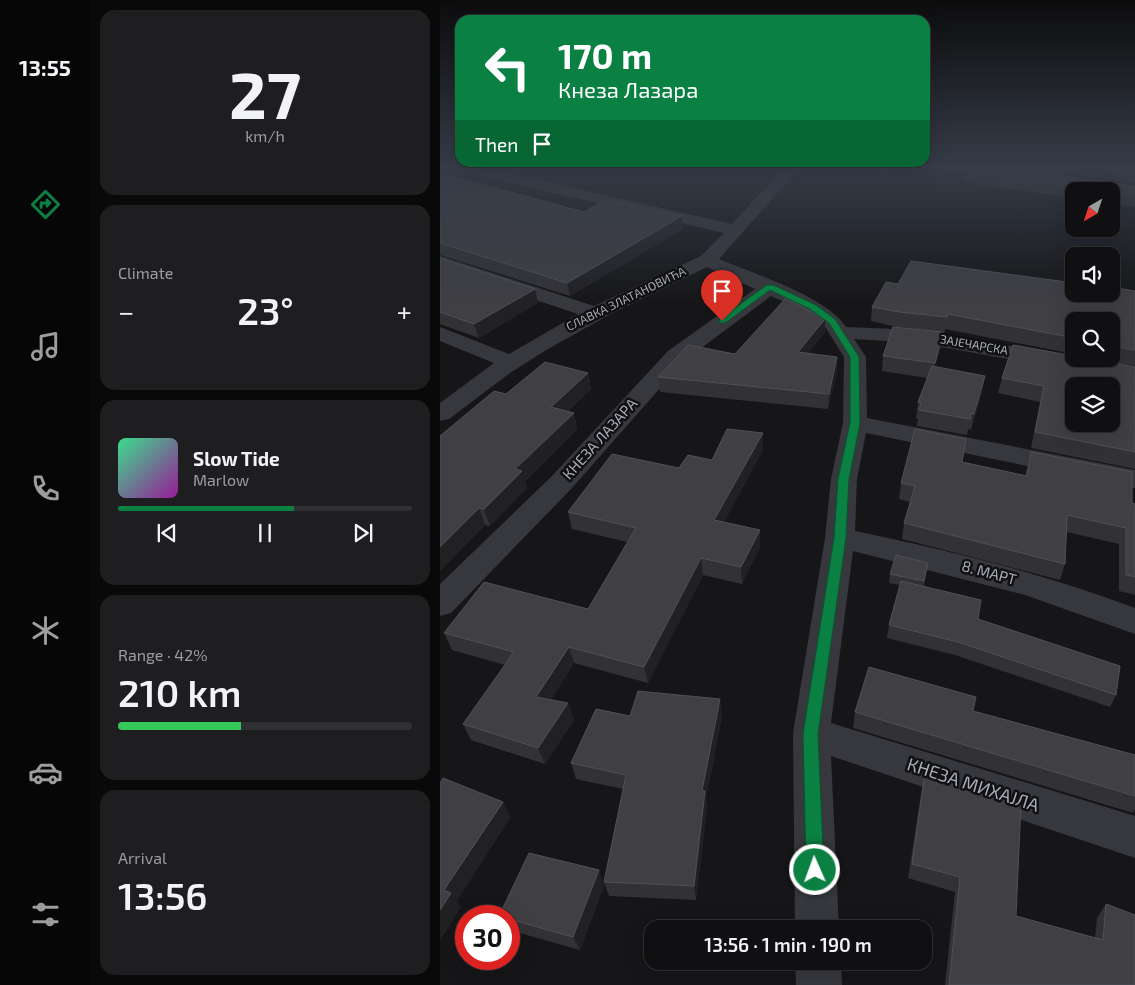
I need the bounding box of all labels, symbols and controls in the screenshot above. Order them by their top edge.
text: 170 m [558,34,652,76]
icon: left [475,35,540,100]
text: 13:55 [19,54,71,80]
text: 27 [229,54,301,132]
text: Кнеза Лазара [558,76,698,102]
text: km/h [245,126,285,145]
icon: arrive [528,130,556,158]
text: Then [475,133,518,156]
north arrow [1065,182,1120,238]
map controls [1065,182,1120,432]
icon: directions [28,187,63,222]
button: sound [1065,247,1120,302]
text: Climate [118,263,173,282]
street label: СЛАВКА ЗЛАТАНОВИЋА [564,263,688,333]
pin [701,270,743,321]
icon: arrive [708,277,736,305]
text: 23° [237,287,294,333]
text: − [118,294,134,328]
text: + [397,294,412,328]
button: search [1065,312,1120,367]
icon: music [28,329,63,364]
street label: ЗАЈЕЧАРСКА [939,331,1010,357]
button: layers [1065,377,1120,432]
street label: КНЕЗА ЛАЗАРА [558,393,641,483]
text: Slow Tide [193,447,280,470]
text: Marlow [193,470,249,489]
icon: phone [28,471,63,506]
icon: previous [153,519,181,547]
icon: pause [251,519,279,547]
icon: next [349,519,377,547]
street label: 8. МАРТ [960,556,1019,588]
icon: climate [28,613,63,648]
text: Range · 42% [118,645,207,664]
text: 210 km [118,669,241,715]
street label: КНЕЗА МИХАЈЛА [905,752,1043,816]
icon: car [28,755,63,790]
position arrow [788,843,840,895]
text: Arrival [118,848,167,867]
text: 13:56 [118,872,208,918]
icon: filters [28,897,63,932]
speed limit sign: 30 [455,905,520,970]
text: 13:56 · 1 min · 190 m [704,933,872,956]

